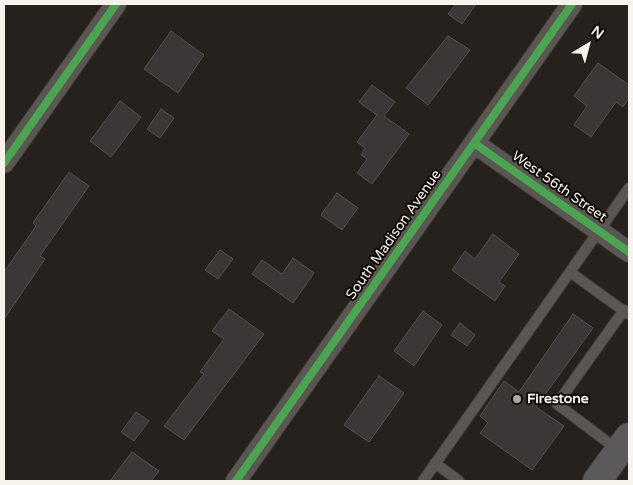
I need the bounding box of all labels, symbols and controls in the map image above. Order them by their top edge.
north arrow [563,20,613,70]
text: N [588,22,607,43]
street label: West 56th Street [508,148,610,226]
street label: South Madison Avenue [343,167,445,303]
place label: Firestone [527,391,589,407]
marker: Firestone [511,393,523,405]

